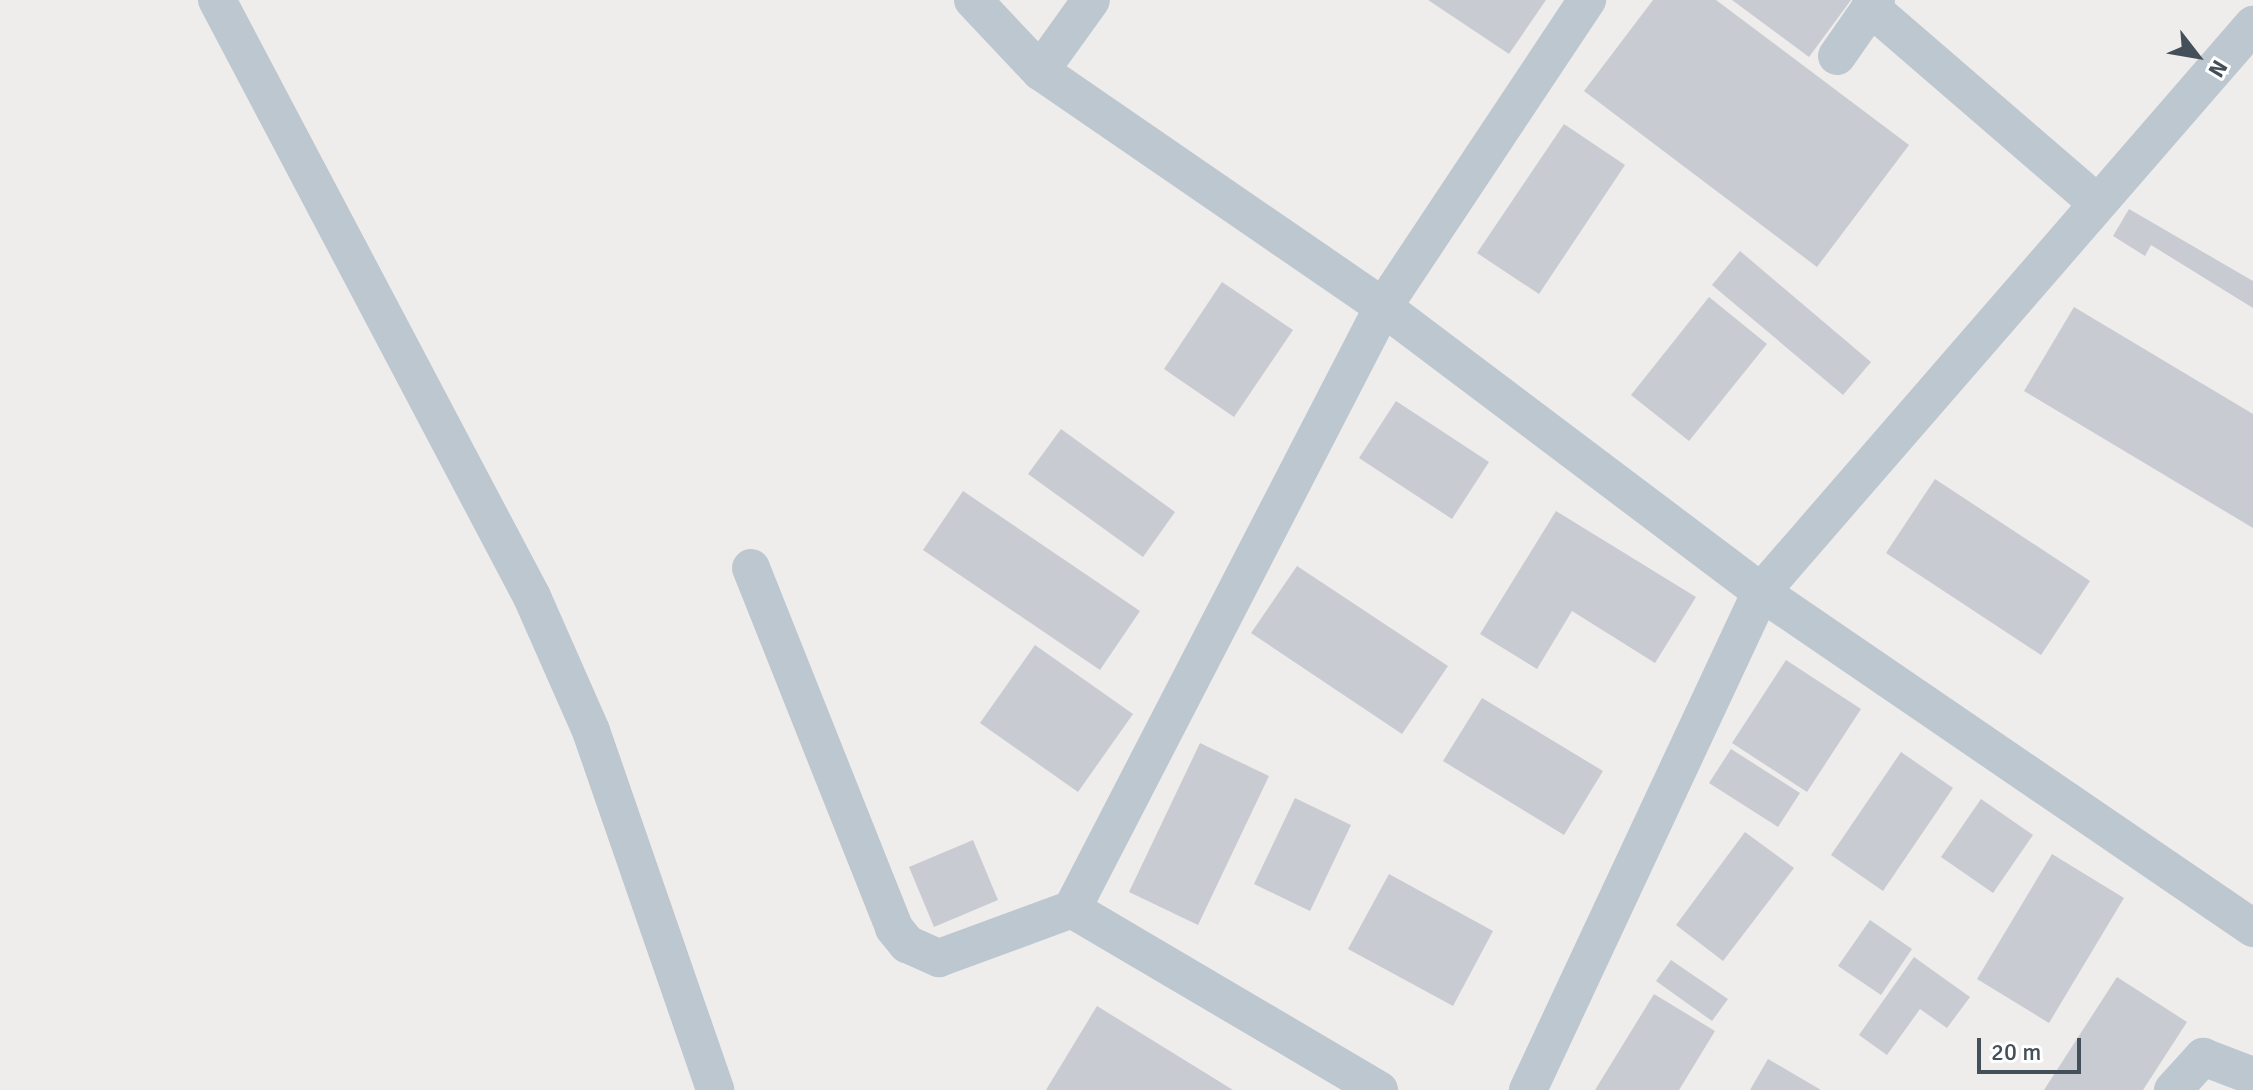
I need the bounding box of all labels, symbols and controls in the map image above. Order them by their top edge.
north arrow [2157,16,2237,96]
text: N [2202,55,2234,82]
scale bar [1981,1022,2085,1072]
text: 20 m [1991,1037,2041,1067]

